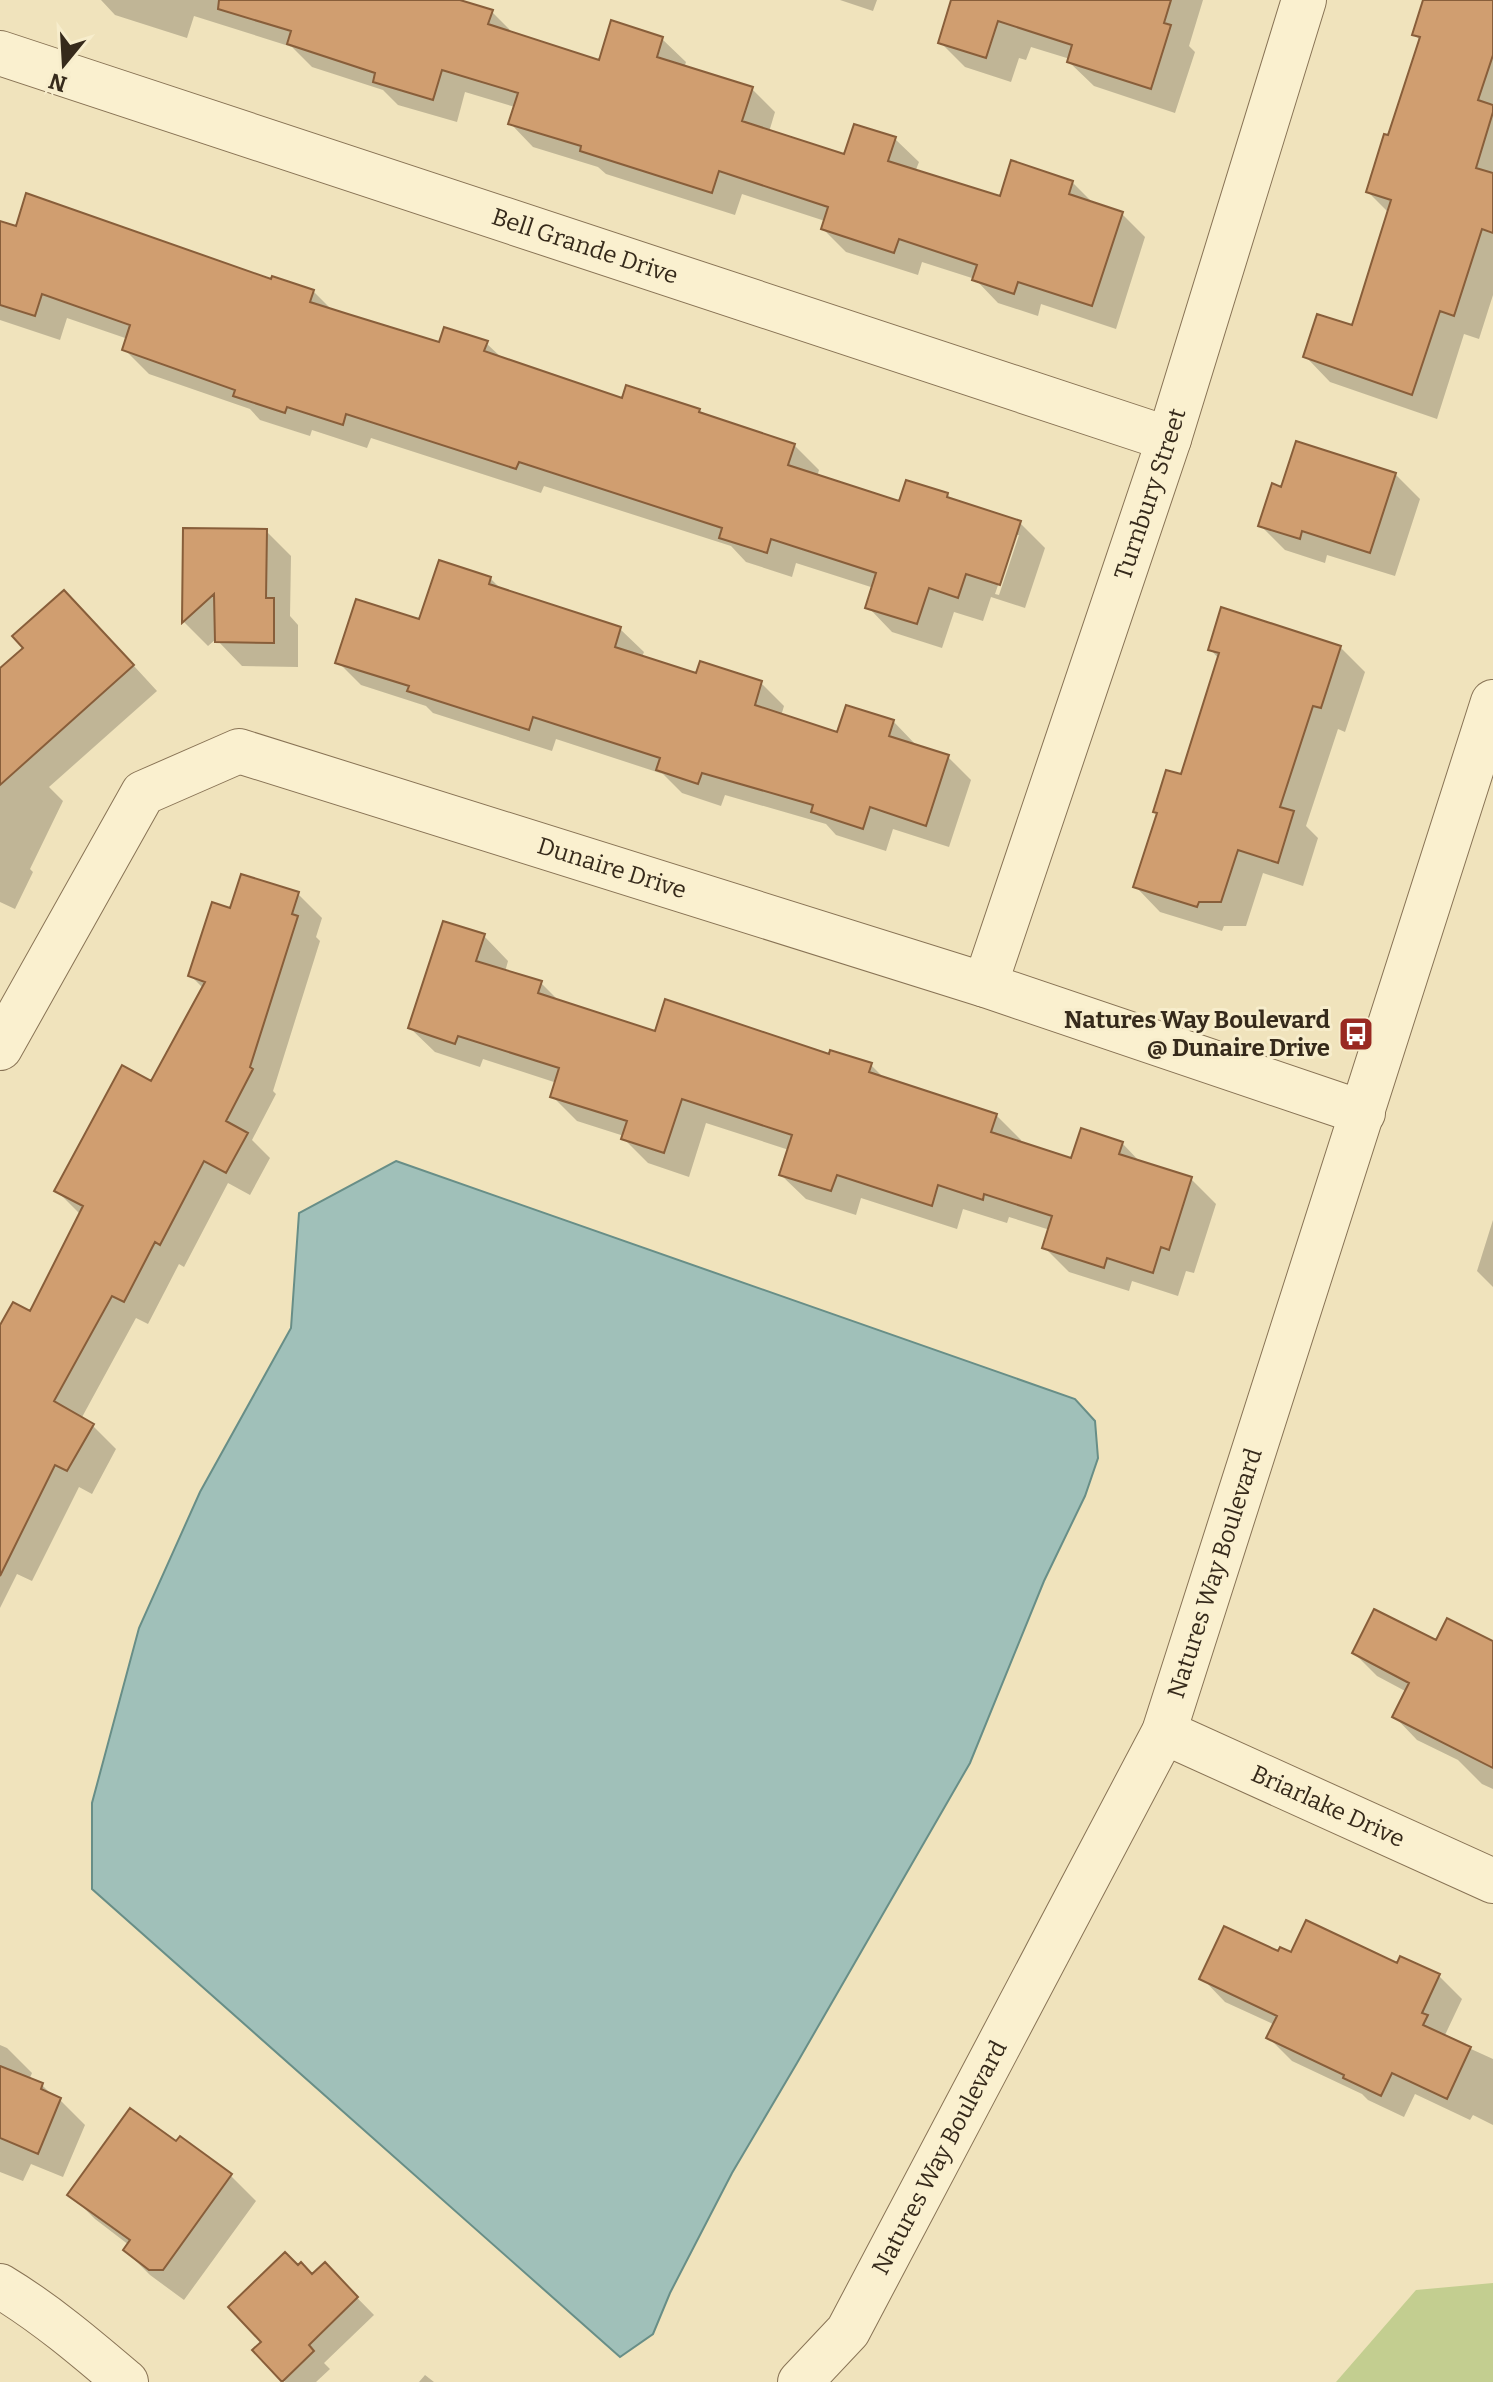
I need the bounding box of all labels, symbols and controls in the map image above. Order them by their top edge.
north arrow [24,24,104,104]
text: N [46,67,70,98]
street label: Bell Grande Drive [488,202,682,290]
street label: Turnbury Street [1109,405,1192,583]
street label: Dunaire Drive [534,831,690,904]
place label: Natures Way Boulevard @ Dunaire Drive [1064,1006,1330,1062]
bus stop icon: Natures Way Boulevard @ Dunaire Drive [1337,1015,1375,1053]
street label: Natures Way Boulevard [1162,1445,1268,1702]
street label: Briarlake Drive [1247,1759,1409,1853]
street label: Natures Way Boulevard [866,2036,1013,2279]

